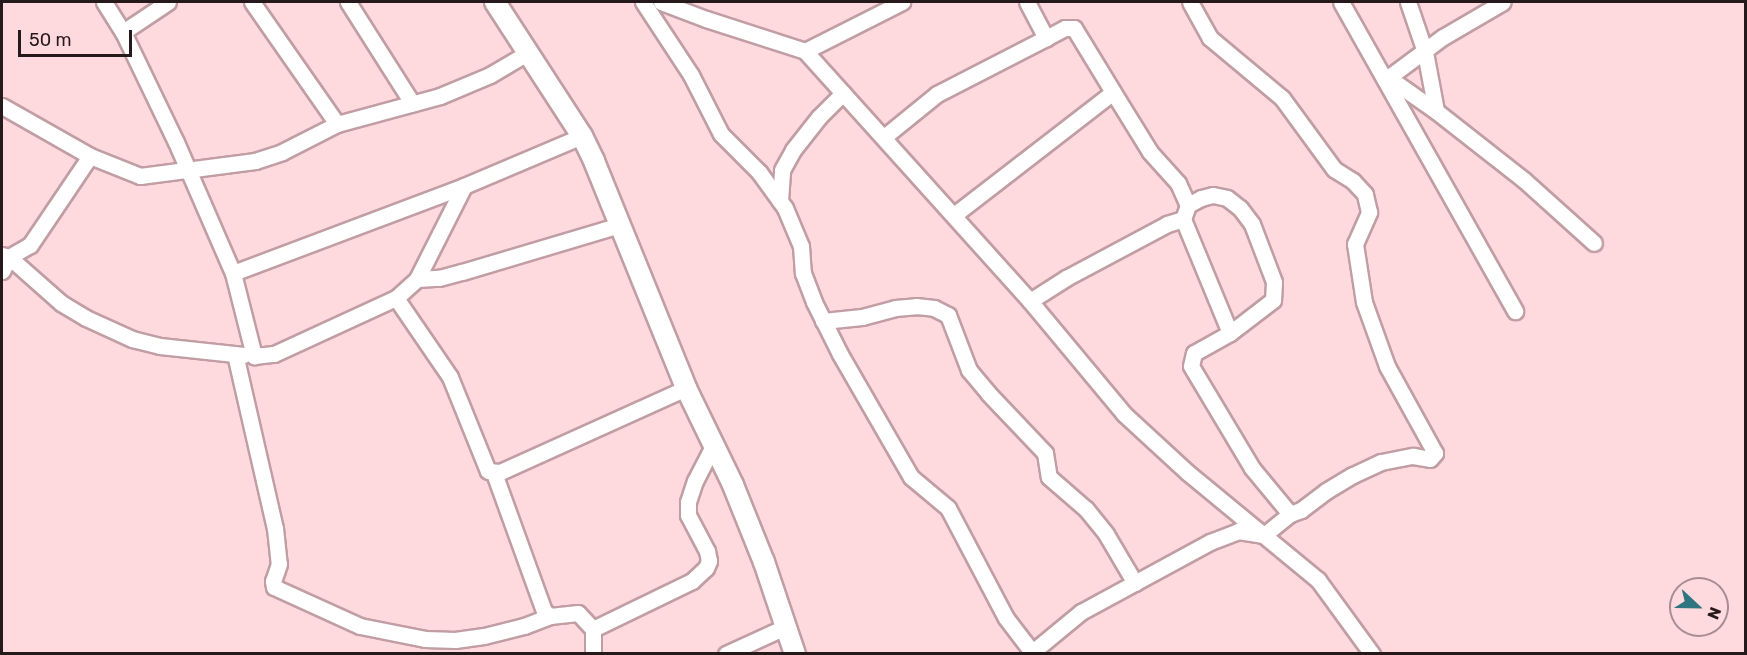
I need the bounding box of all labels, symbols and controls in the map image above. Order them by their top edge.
scale bar [21,18,135,56]
text: 50 m [29,29,72,51]
north arrow [1669,577,1729,637]
text: N [1703,604,1725,622]

